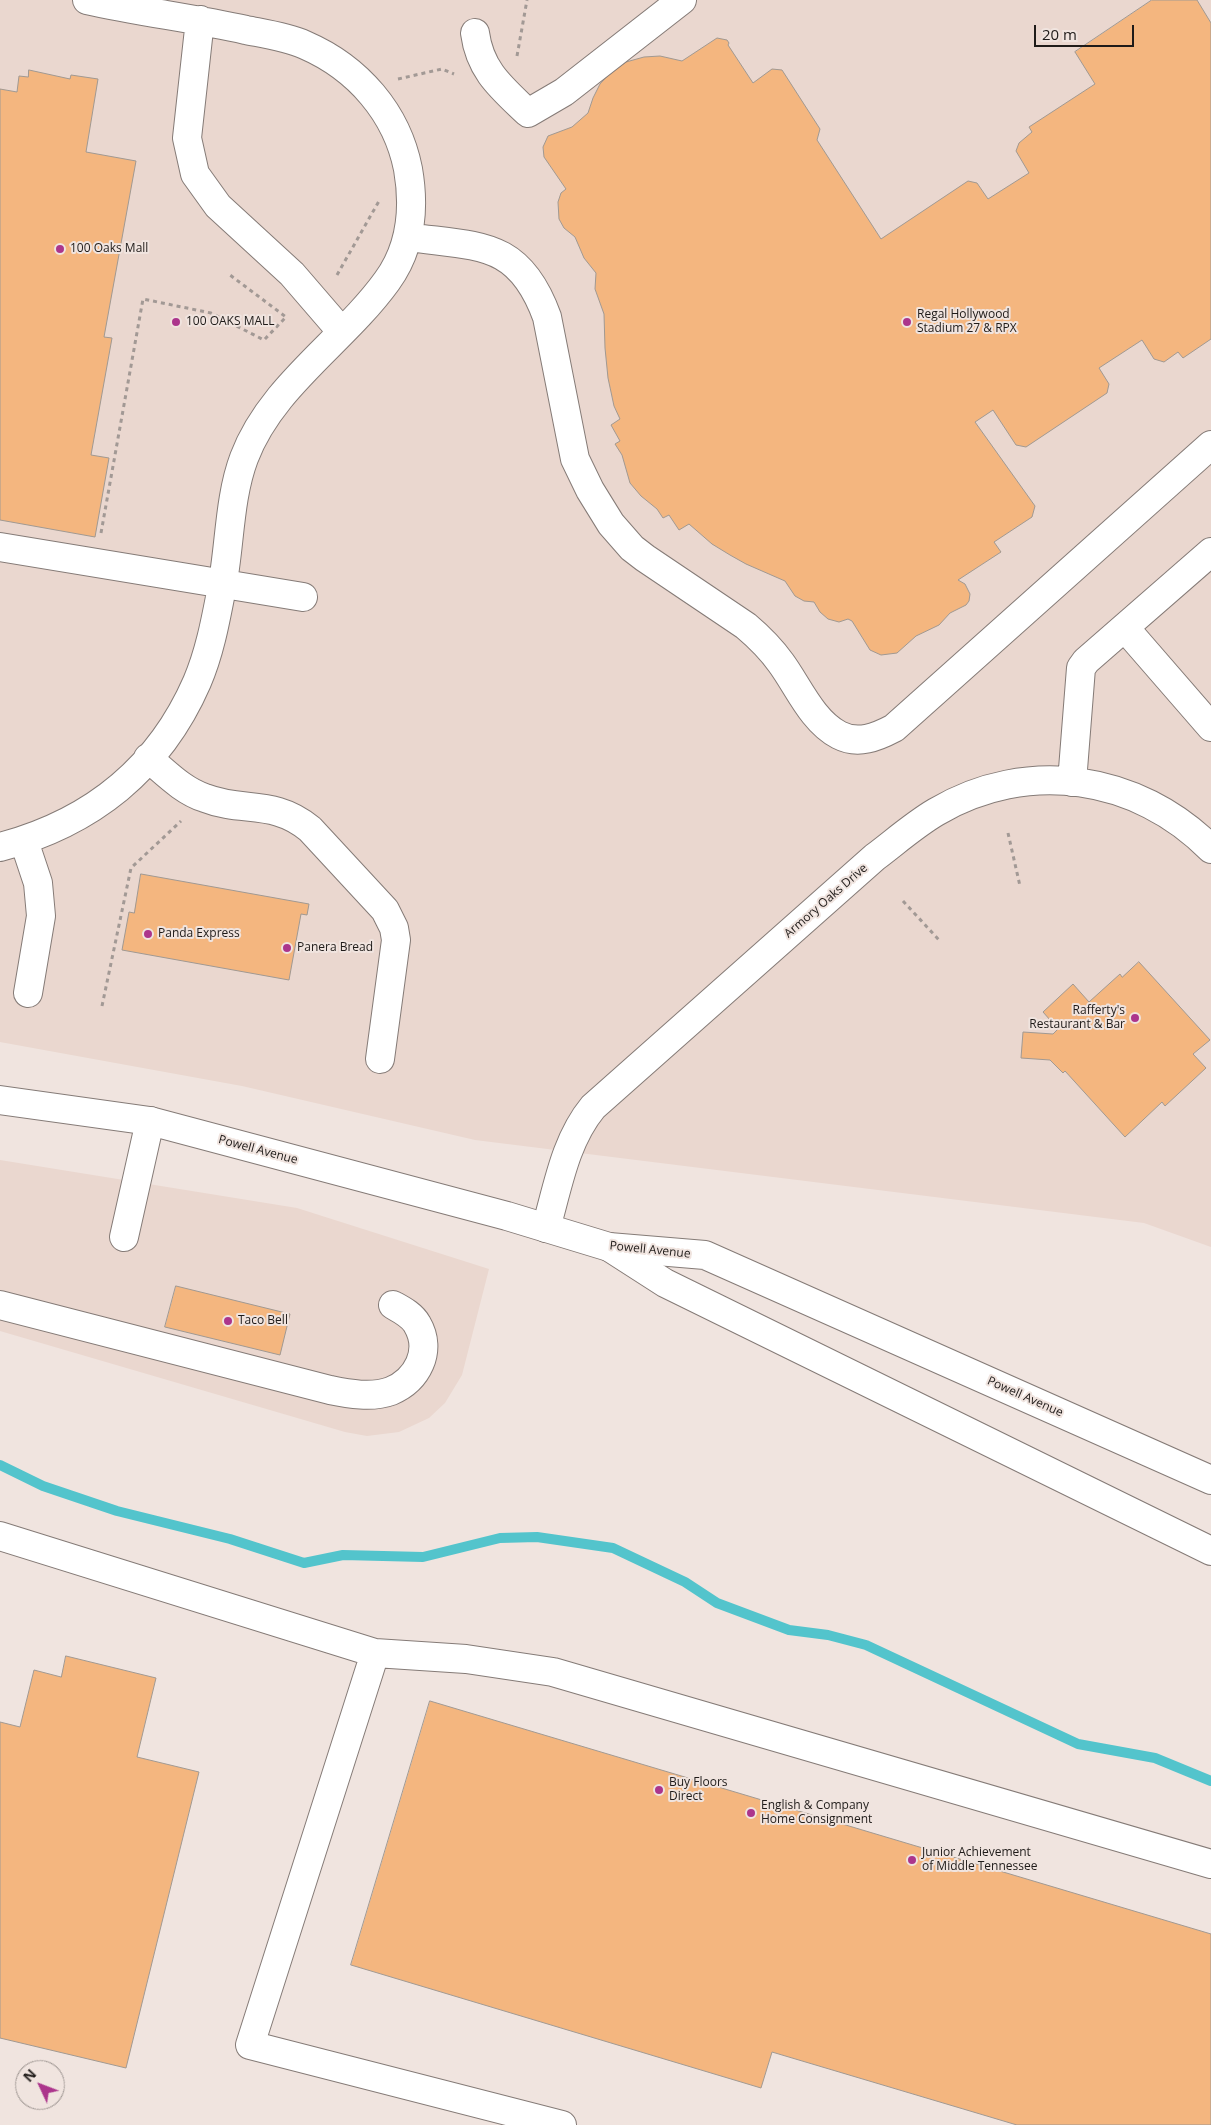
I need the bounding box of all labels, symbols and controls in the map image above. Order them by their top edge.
scale bar [1036,15,1136,47]
text: 20 m [1042,24,1077,44]
place label: 100 Oaks Mall [70,242,148,256]
marker: 100 Oaks Mall [54,243,66,255]
place label: Regal Hollywood Stadium 27 & RPX [917,308,1017,336]
place label: 100 OAKS MALL [186,315,275,329]
marker: 100 OAKS MALL [170,316,182,328]
marker: Regal Hollywood Stadium 27 & RPX [901,316,913,328]
street label: Armory Oaks Drive [782,861,870,941]
place label: Panda Express [158,927,240,941]
marker: Panda Express [142,928,154,940]
place label: Panera Bread [297,941,373,955]
marker: Panera Bread [281,942,293,954]
place label: Rafferty's Restaurant & Bar [1029,1004,1125,1032]
marker: Rafferty's Restaurant & Bar [1129,1012,1141,1024]
street label: Powell Avenue [217,1133,299,1167]
street label: Powell Avenue [609,1239,691,1261]
place label: Taco Bell [238,1314,288,1328]
marker: Taco Bell [222,1315,234,1327]
street label: Powell Avenue [985,1374,1065,1420]
place label: Buy Floors Direct [669,1776,728,1804]
marker: Buy Floors Direct [653,1784,665,1796]
place label: English & Company Home Consignment [761,1799,872,1827]
marker: English & Company Home Consignment [745,1807,757,1819]
place label: Junior Achievement of Middle Tennessee [922,1846,1037,1874]
marker: Junior Achievement of Middle Tennessee [906,1854,918,1866]
north arrow [15,2060,65,2110]
text: N [19,2064,40,2086]

